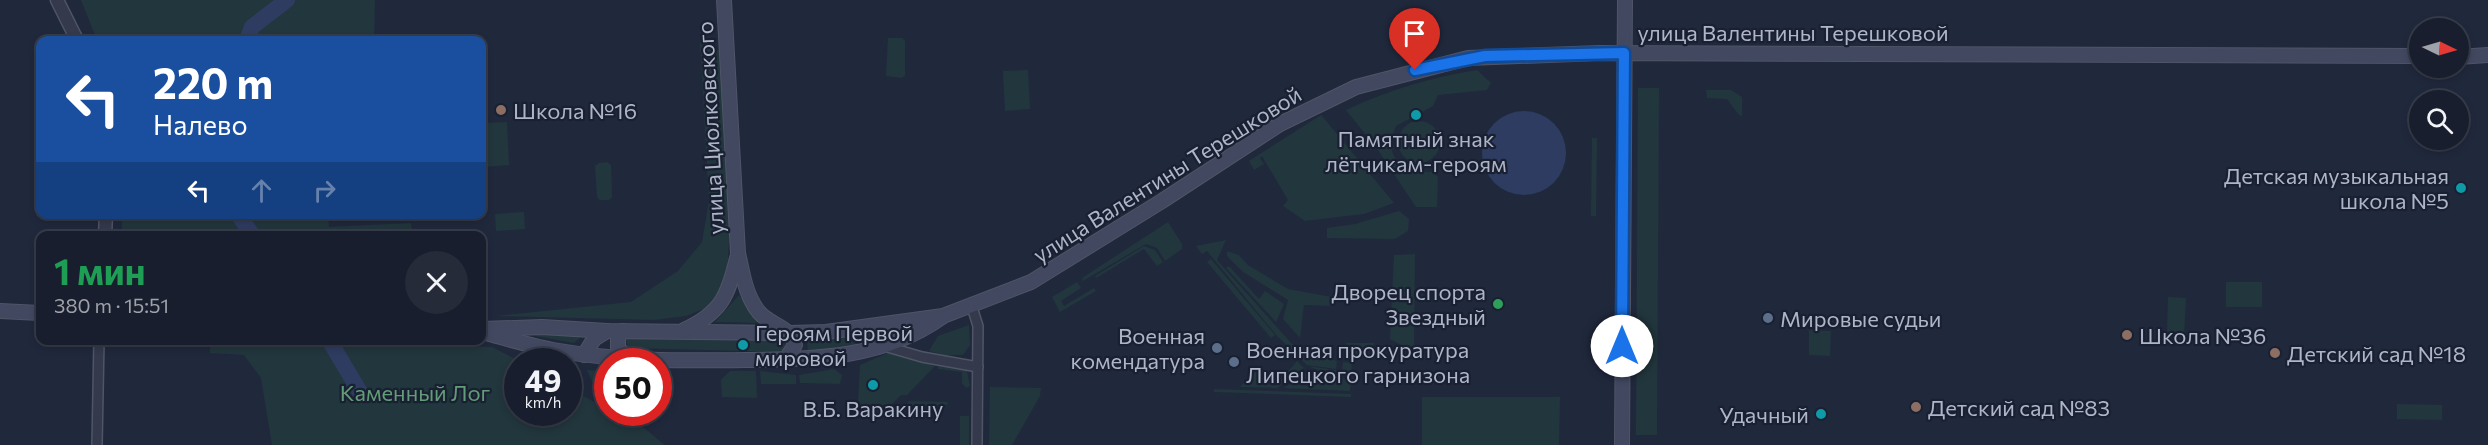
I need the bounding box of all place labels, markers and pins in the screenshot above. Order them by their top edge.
pin [1389,8,1440,70]
place label: Школа №16 [513,97,637,124]
marker: Школа №16 [494,103,508,117]
marker: Памятный знак лётчикам-героям [1409,108,1423,122]
place label: Памятный знак лётчикам-героям [1325,125,1507,177]
place label: Детская музыкальная школа №5 [2224,162,2449,214]
marker: Детская музыкальная школа №5 [2454,181,2468,195]
place label: Дворец спорта Звездный [1331,278,1486,330]
marker: Дворец спорта Звездный [1491,297,1505,311]
place label: Мировые судьи [1780,305,1941,332]
marker: Мировые судьи [1761,311,1775,325]
place label: Героям Первой мировой [755,319,913,371]
place label: Военная комендатура [1071,322,1205,374]
place label: Школа №36 [2139,322,2266,349]
marker: Школа №36 [2120,328,2134,342]
place label: Военная прокуратура Липецкого гарнизона [1246,336,1470,388]
marker: Героям Первой мировой [736,338,750,352]
place label: Детский сад №18 [2287,340,2466,367]
marker: Военная комендатура [1210,341,1224,355]
marker: Детский сад №18 [2268,346,2282,360]
marker: Военная прокуратура Липецкого гарнизона [1227,355,1241,369]
marker: В.Б. Варакину [866,378,880,392]
place label: Детский сад №83 [1928,394,2110,421]
place label: В.Б. Варакину [803,395,943,422]
marker: Детский сад №83 [1909,400,1923,414]
place label: Удачный [1719,401,1809,428]
marker: Удачный [1814,407,1828,421]

